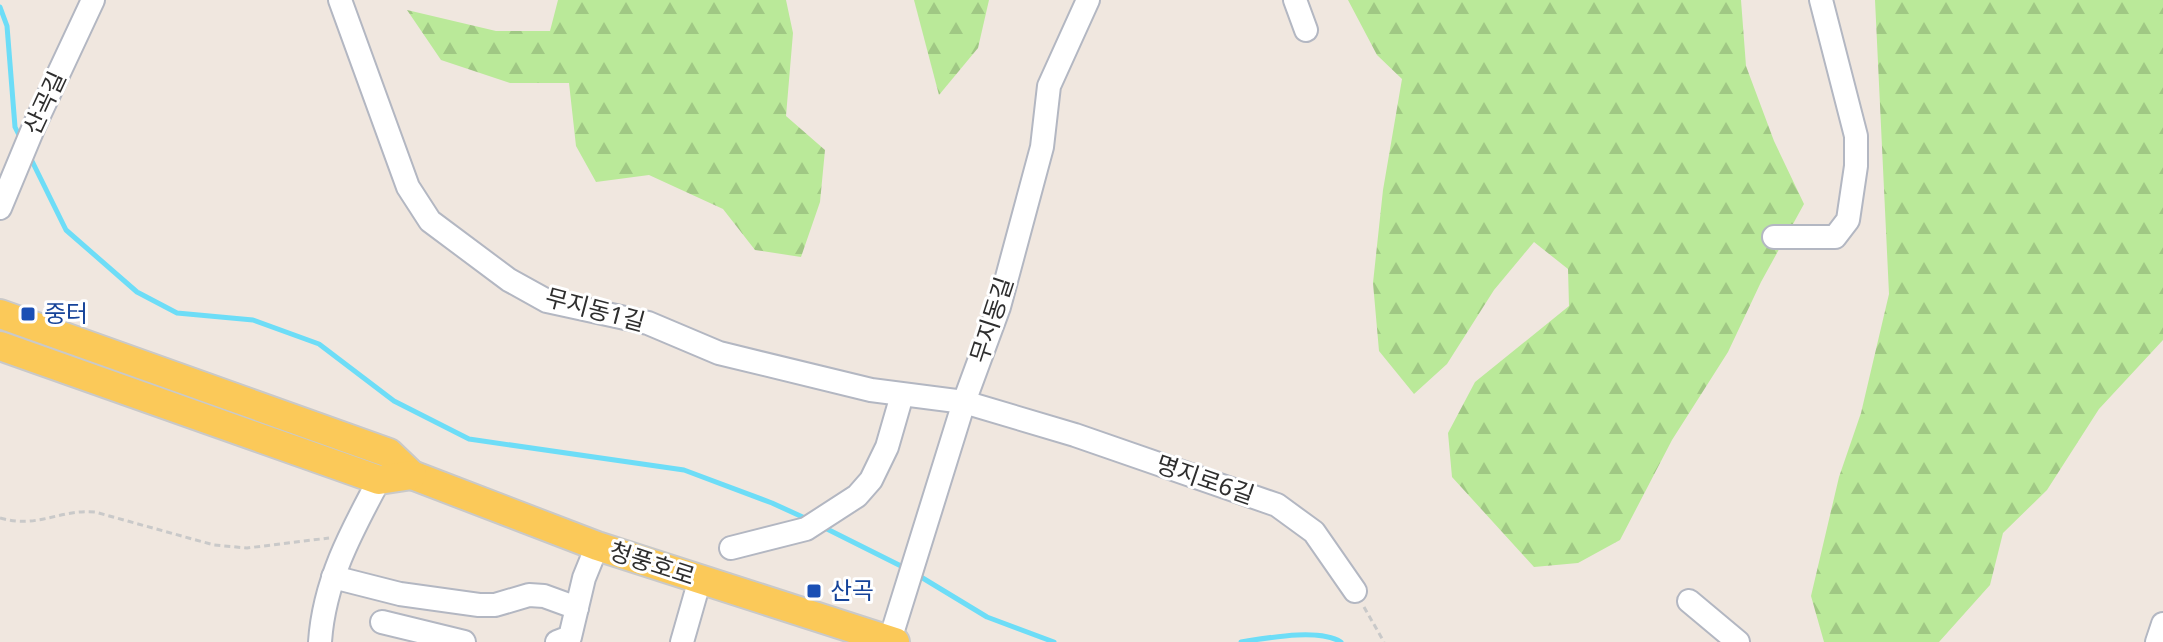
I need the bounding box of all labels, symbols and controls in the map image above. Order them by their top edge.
street label: 산곡길 [15,65,73,139]
street label: 무지동길 [961,272,1020,367]
street label: 무지동1길 [542,279,649,338]
place label: 중터 [44,296,88,329]
marker: 중터 [19,305,37,323]
street label: 명지로6길 [1152,446,1259,511]
street label: 청풍호로 [605,533,700,592]
place label: 산곡 [830,573,874,606]
marker: 산곡 [805,582,823,600]

